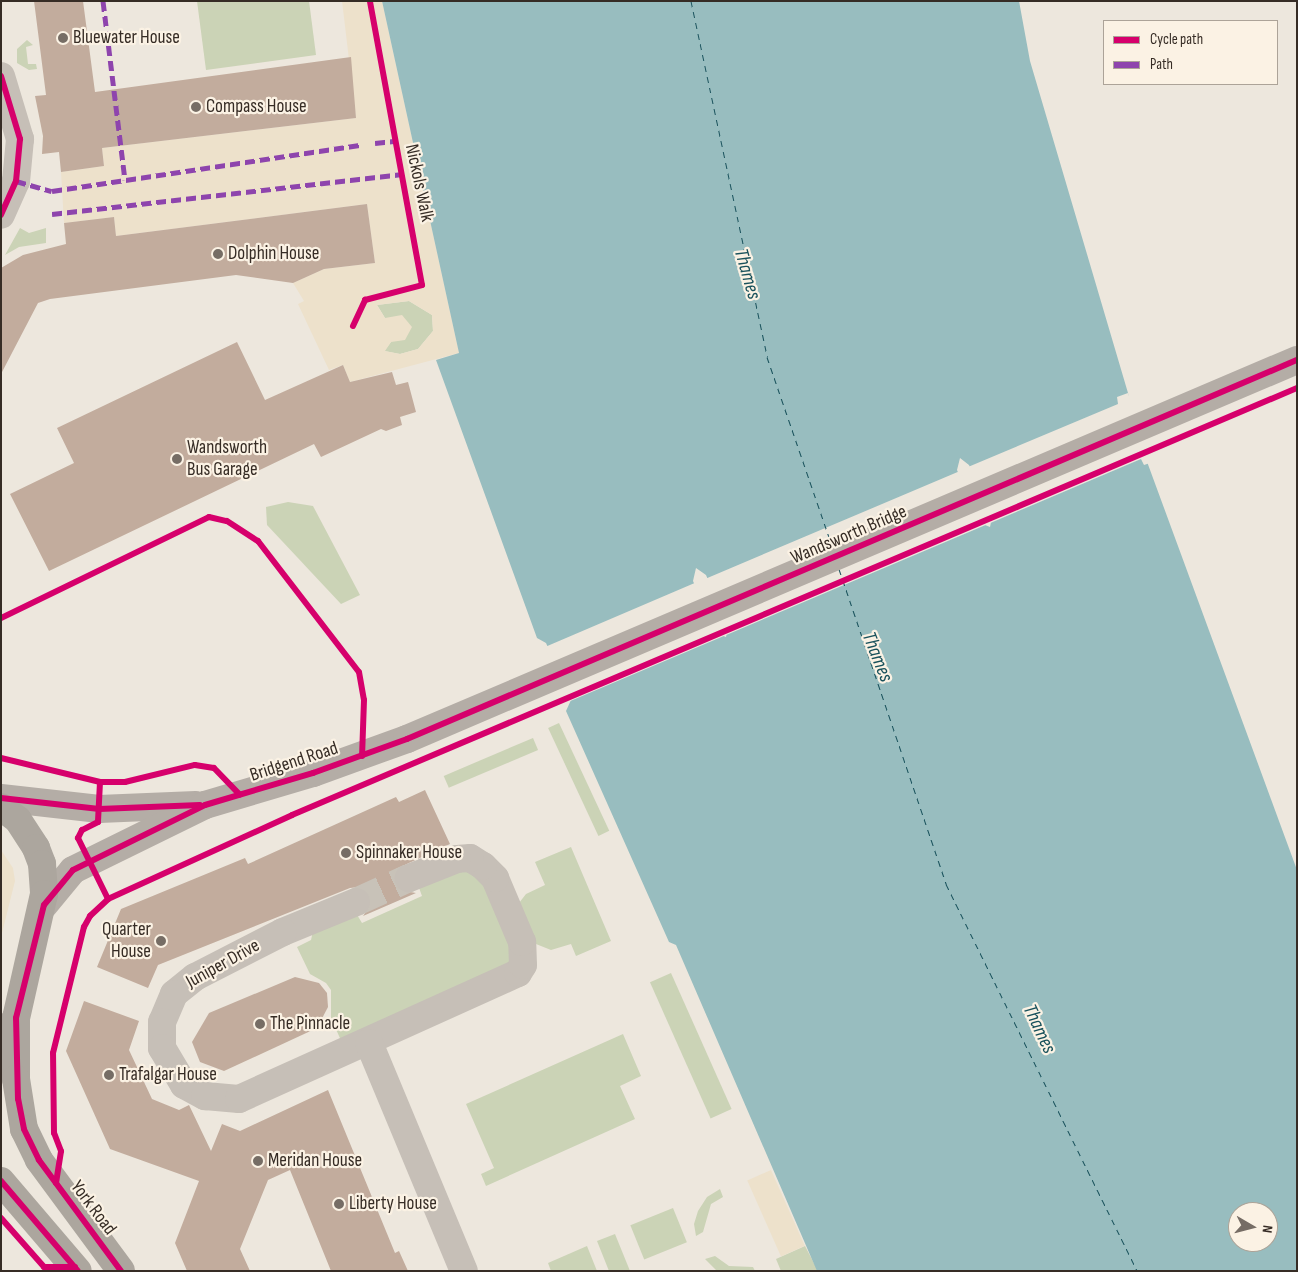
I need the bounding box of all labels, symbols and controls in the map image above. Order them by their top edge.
legend [1103,20,1278,85]
place label: Bluewater House [73,27,180,49]
text: Cycle path [1150,30,1203,49]
marker: Bluewater House [57,32,69,44]
text: Path [1150,55,1173,74]
place label: Compass House [206,96,307,118]
marker: Compass House [190,101,202,113]
street label: Nickols Walk [400,142,438,224]
place label: Dolphin House [228,243,319,265]
water label: Thames [728,246,766,302]
marker: Dolphin House [212,248,224,260]
place label: Wandsworth Bus Garage [187,437,267,481]
marker: Wandsworth Bus Garage [171,453,183,465]
street label: Wandsworth Bridge [788,500,910,570]
water label: Thames [856,629,898,685]
street label: Bridgend Road [247,737,341,787]
place label: Spinnaker House [356,842,462,864]
marker: Spinnaker House [340,847,352,859]
place label: Quarter House [102,919,151,963]
street label: Juniper Drive [182,934,264,994]
marker: Quarter House [155,935,167,947]
water label: Thames [1017,1001,1061,1057]
place label: The Pinnacle [270,1013,350,1035]
marker: The Pinnacle [254,1018,266,1030]
place label: Trafalgar House [119,1064,217,1086]
marker: Trafalgar House [103,1069,115,1081]
place label: Meridan House [268,1150,362,1172]
marker: Meridan House [252,1155,264,1167]
street label: York Road [65,1176,121,1240]
place label: Liberty House [349,1193,437,1215]
marker: Liberty House [333,1198,345,1210]
north arrow [1228,1202,1278,1252]
text: N [1258,1224,1276,1234]

